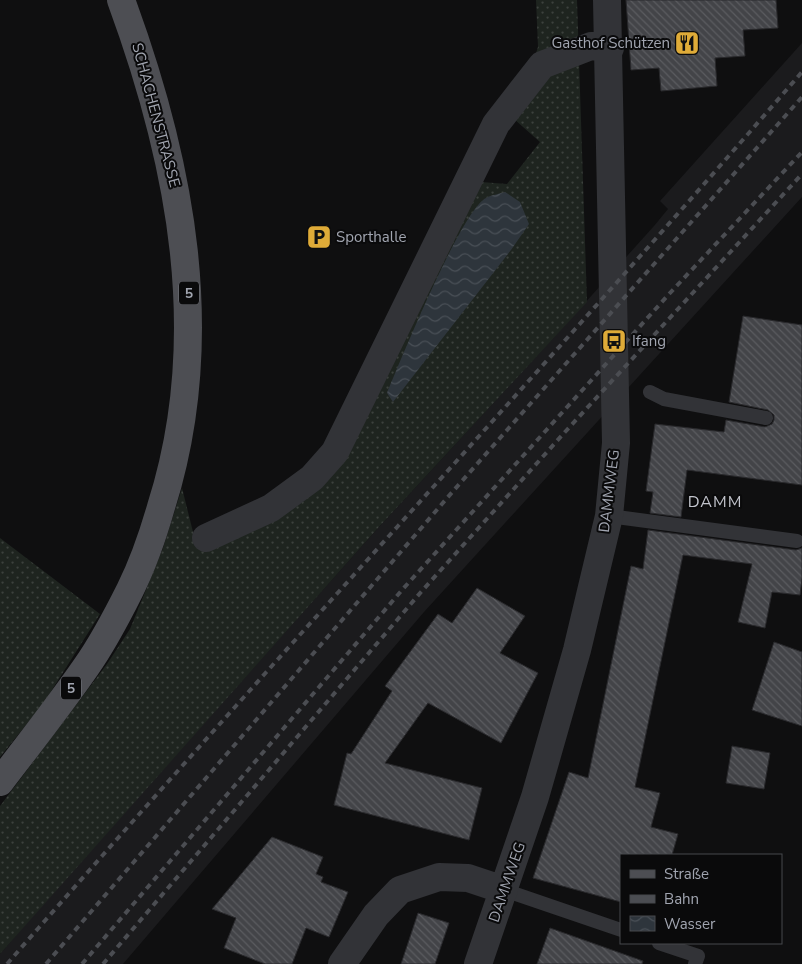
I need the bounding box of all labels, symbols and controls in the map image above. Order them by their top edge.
restaurant icon: Gasthof Schützen [674,30,700,56]
place label: Gasthof Schützen [551,33,670,53]
street label: SCHACHENSTRASSE [127,41,185,189]
parking icon: Sporthalle [306,224,332,250]
place label: Sporthalle [336,227,407,247]
road number: 5 [179,282,199,304]
bus stop icon: Ifang [601,328,627,354]
place label: Ifang [632,331,666,351]
street label: DAMMWEG [594,448,624,534]
district label: DAMM [688,491,742,513]
road number: 5 [61,676,81,700]
street label: DAMMWEG [484,839,530,925]
legend [620,854,782,944]
text: Straße [664,864,709,884]
text: Bahn [664,889,699,909]
text: Wasser [664,914,716,934]

